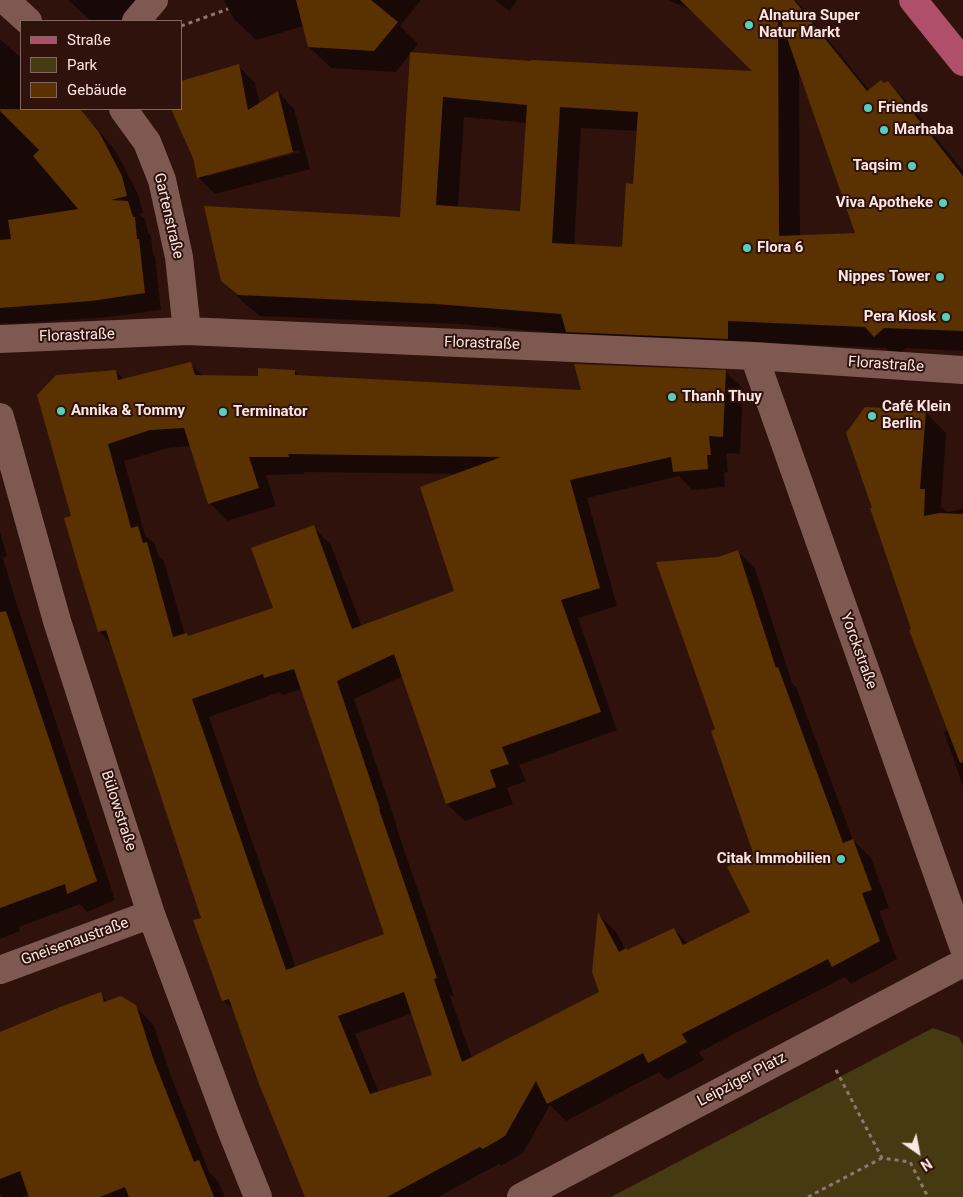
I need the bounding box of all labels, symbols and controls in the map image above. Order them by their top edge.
place label: Alnatura Super Natur Markt [759,7,860,42]
marker: Alnatura Super Natur Markt [743,19,755,31]
legend [20,20,182,110]
text: Straße [67,31,111,49]
text: Park [67,56,97,74]
text: Gebäude [67,81,126,99]
place label: Friends [878,99,928,117]
marker: Friends [862,102,874,114]
place label: Marhaba [894,121,954,139]
marker: Marhaba [878,124,890,136]
place label: Taqsim [853,157,902,175]
marker: Taqsim [906,160,918,172]
street label: Gartenstraße [149,171,187,261]
place label: Viva Apotheke [836,194,933,212]
marker: Viva Apotheke [937,197,949,209]
place label: Flora 6 [757,239,803,257]
marker: Flora 6 [741,242,753,254]
place label: Nippes Tower [838,268,930,286]
marker: Nippes Tower [934,271,946,283]
place label: Pera Kiosk [864,308,936,326]
marker: Pera Kiosk [940,311,952,323]
street label: Florastraße [39,326,115,346]
street label: Florastraße [444,334,520,354]
street label: Florastraße [848,353,924,377]
place label: Thanh Thuy [682,388,762,406]
marker: Thanh Thuy [666,391,678,403]
place label: Café Klein Berlin [882,398,951,433]
place label: Annika & Tommy [71,402,185,420]
place label: Terminator [233,403,307,421]
marker: Annika & Tommy [55,405,67,417]
marker: Terminator [217,406,229,418]
marker: Café Klein Berlin [866,410,878,422]
street label: Yorckstraße [836,610,880,692]
street label: Bülowstraße [97,768,139,854]
place label: Citak Immobilien [717,850,831,868]
marker: Citak Immobilien [835,853,847,865]
street label: Gneisenaustraße [19,914,131,970]
street label: Leipziger Platz [695,1049,789,1111]
north arrow [893,1127,943,1177]
text: N [918,1155,935,1174]

